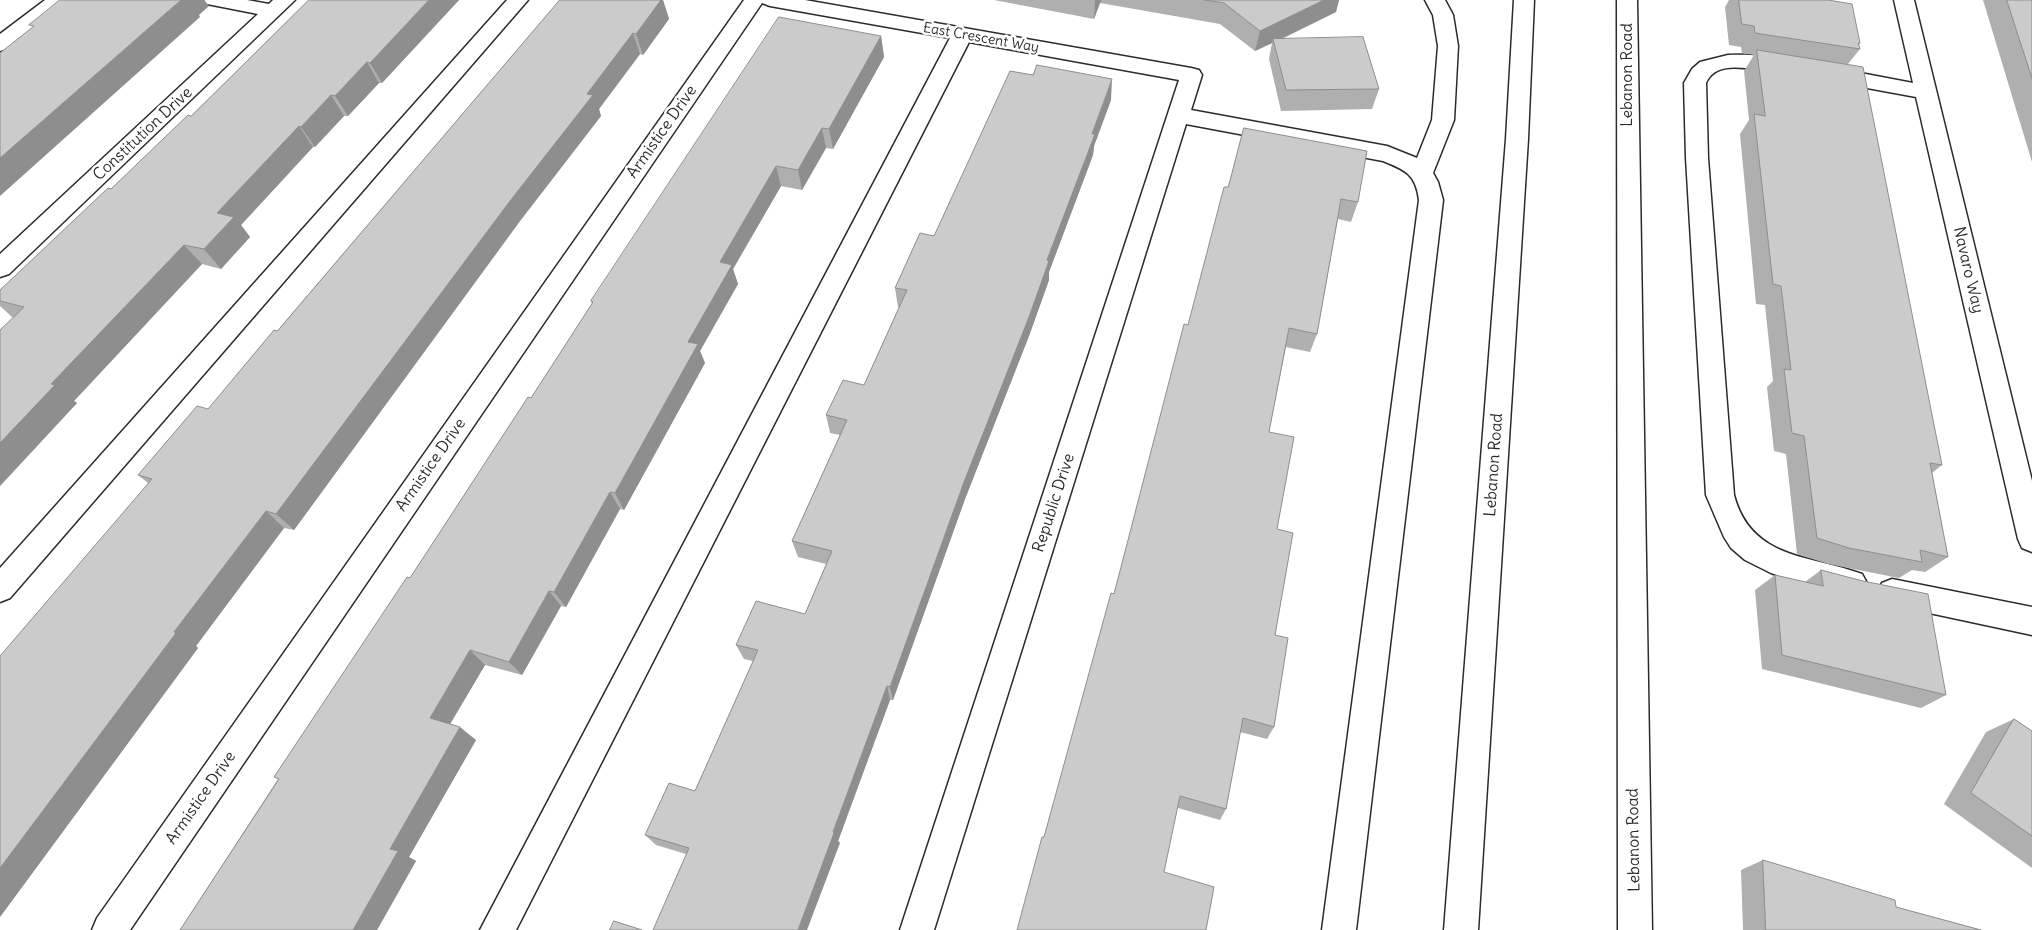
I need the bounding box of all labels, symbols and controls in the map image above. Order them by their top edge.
street label: East Crescent Way [922,20,1040,56]
street label: Lebanon Road [1617,23,1637,127]
street label: Armistice Drive [623,82,701,182]
street label: Constitution Drive [89,83,197,185]
street label: Navaro Way [1949,225,1987,315]
street label: Lebanon Road [1481,413,1507,517]
street label: Armistice Drive [392,415,470,515]
street label: Republic Drive [1029,451,1079,555]
street label: Armistice Drive [162,748,240,848]
street label: Lebanon Road [1623,788,1645,892]

